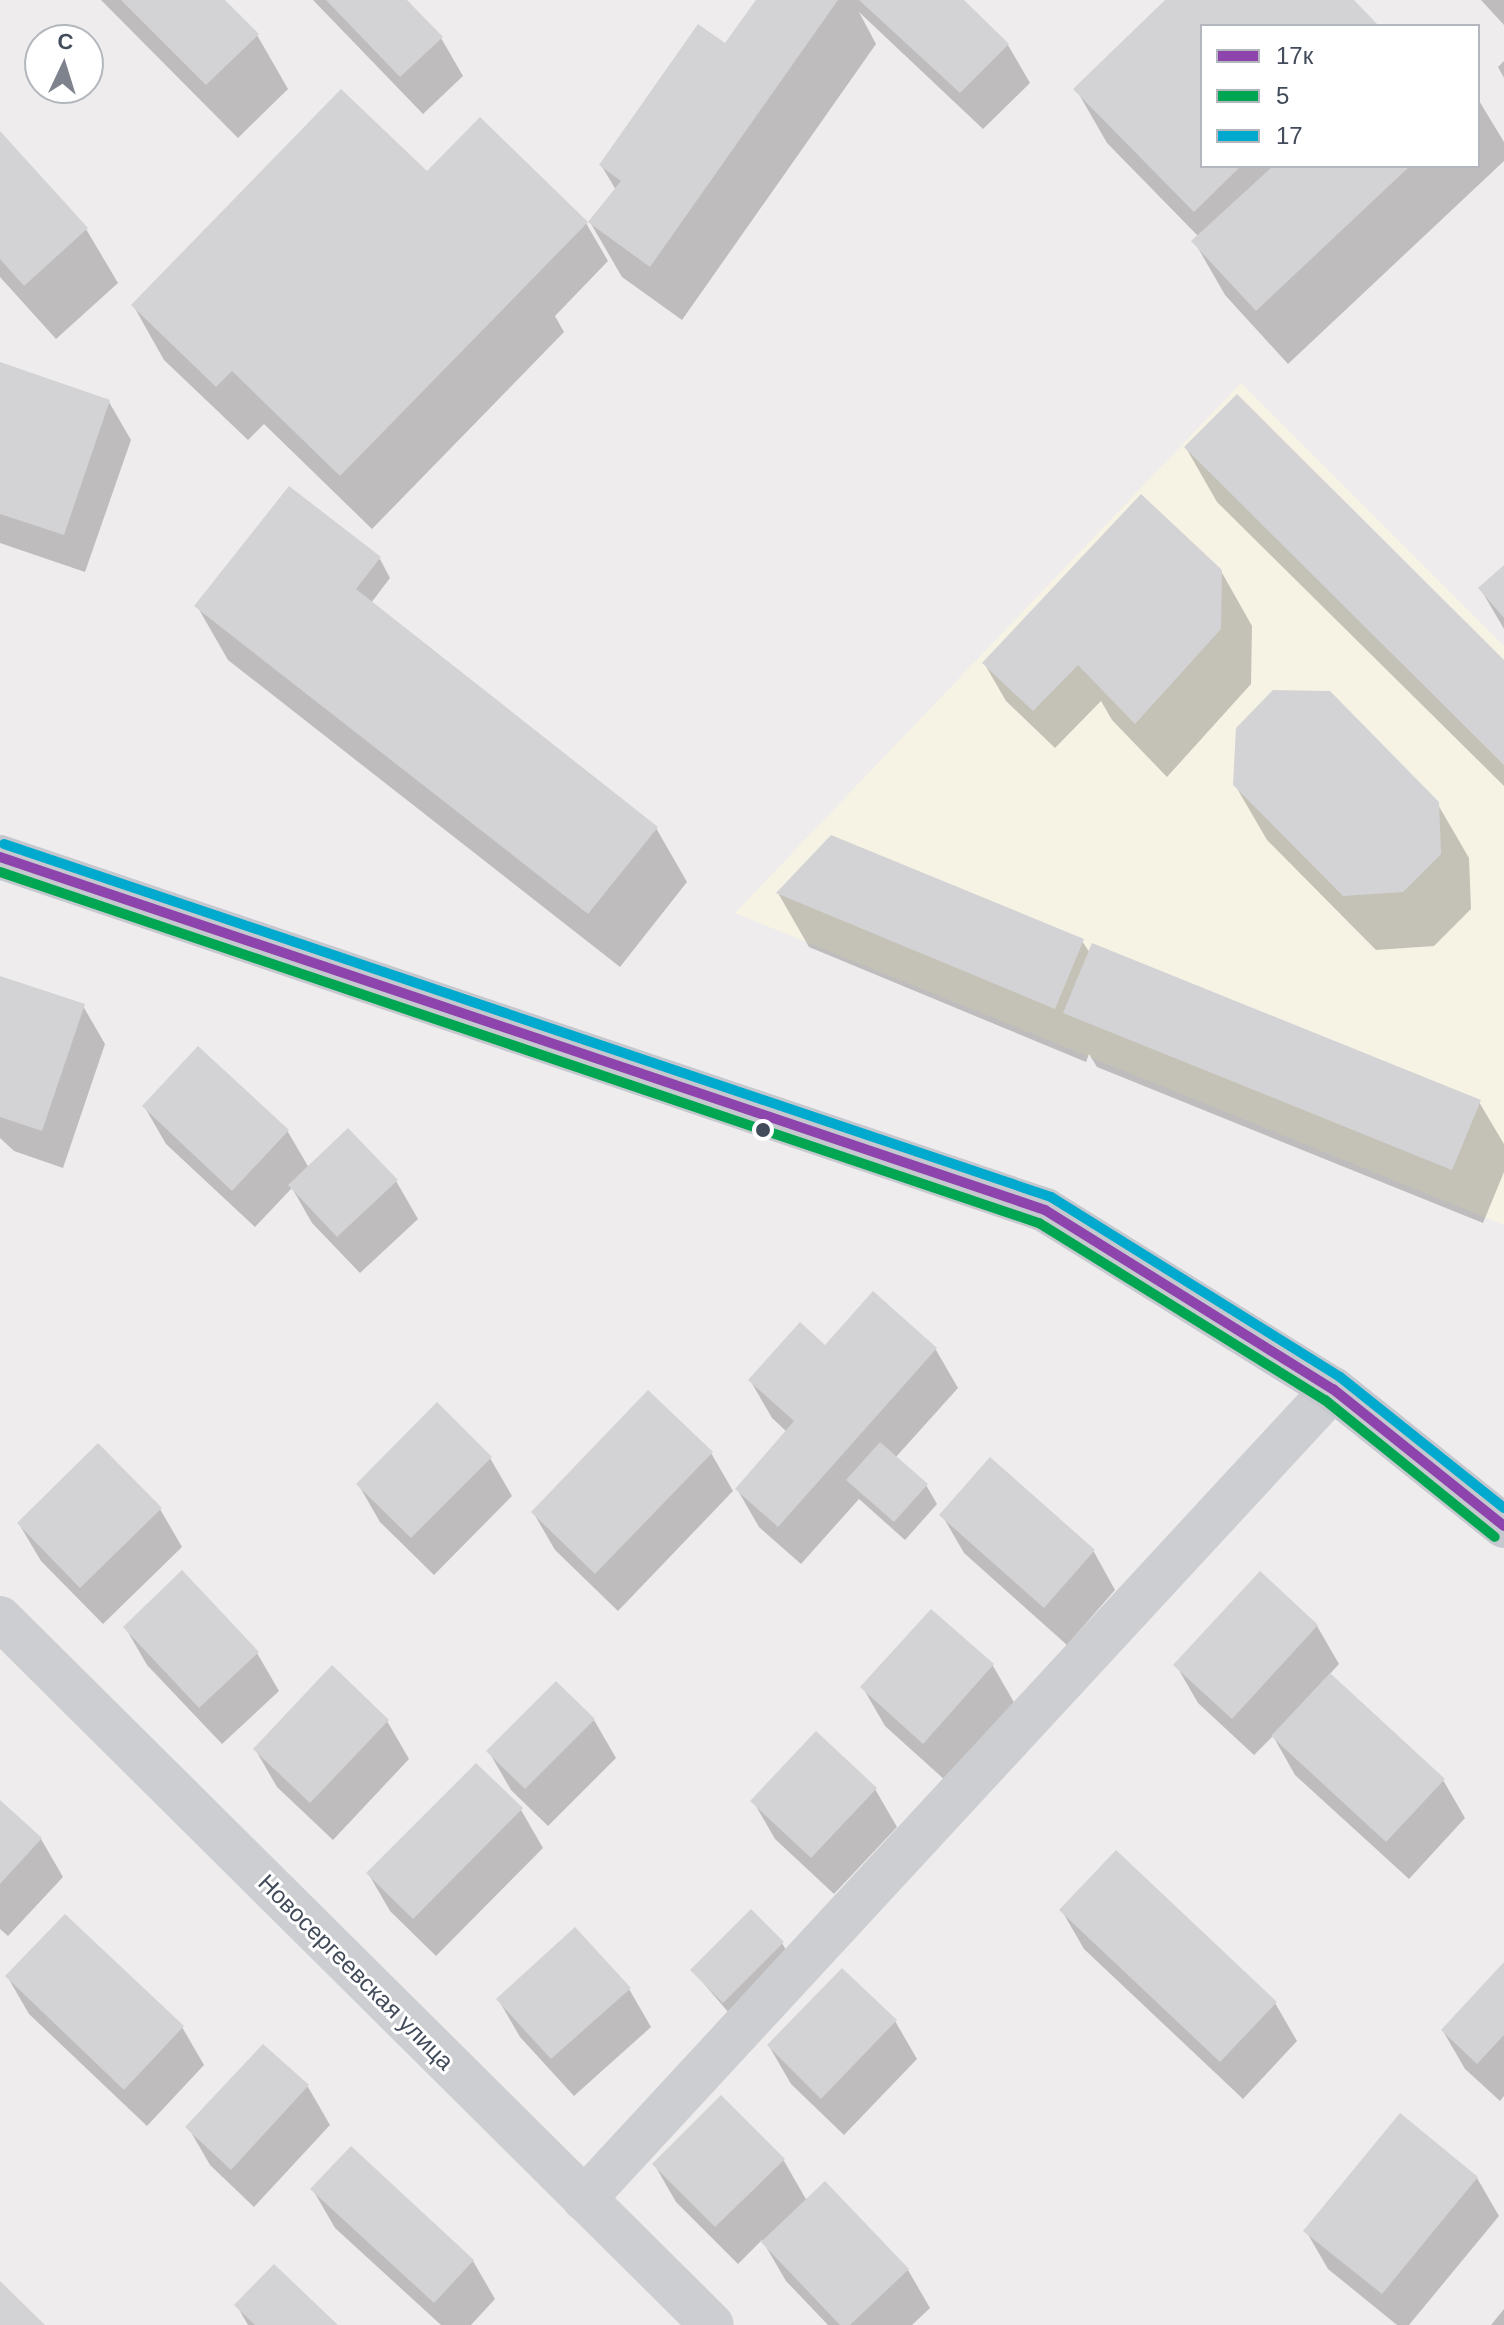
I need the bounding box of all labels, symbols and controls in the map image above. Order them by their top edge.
north arrow [24,24,104,104]
legend [1200,24,1480,168]
text: С [57,29,74,55]
text: 17к [1276,42,1313,69]
text: 5 [1276,82,1289,109]
text: 17 [1276,122,1303,149]
unlabelled marker [755,1122,771,1138]
street label: Новосергеевская улица [252,1868,460,2076]

